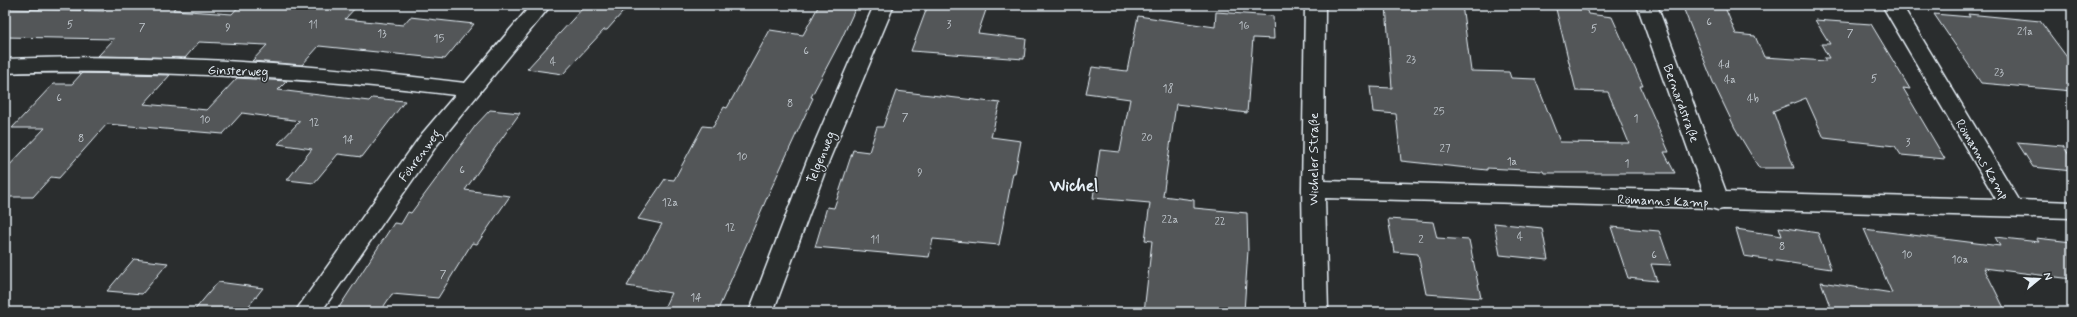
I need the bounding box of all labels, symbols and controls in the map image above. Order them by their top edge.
house number: 6 [1706,15,1712,29]
house number: 5 [67,18,74,32]
house number: 11 [308,18,318,32]
house number: 3 [947,18,952,32]
house number: 16 [1239,19,1250,33]
house number: 7 [139,21,146,35]
house number: 9 [225,21,231,35]
house number: 5 [1591,22,1598,36]
house number: 21a [2017,25,2033,39]
house number: 13 [377,27,387,41]
house number: 7 [1847,27,1854,41]
house number: 15 [434,32,445,46]
house number: 6 [803,44,809,58]
house number: 23 [1406,53,1416,67]
house number: 4 [550,55,557,69]
house number: 4d [1718,58,1730,72]
street label: Ginsterweg [207,62,269,82]
street label: Bernardstraße [1659,62,1703,145]
house number: 23 [1994,66,2004,80]
house number: 5 [1871,72,1878,86]
house number: 4a [1724,73,1736,87]
house number: 18 [1163,82,1173,96]
house number: 6 [56,91,62,105]
house number: 4b [1747,92,1759,106]
house number: 8 [787,97,793,111]
house number: 25 [1433,105,1445,119]
house number: 7 [902,111,909,125]
house number: 1 [1634,112,1639,126]
house number: 10 [199,113,211,127]
street label: Wicheler Straße [1306,113,1323,205]
house number: 12 [309,116,320,130]
street label: Römanns Kamp [1951,116,2013,203]
street label: Föhrenweg [395,126,447,187]
street label: Telgenweg [803,129,841,187]
house number: 20 [1141,131,1153,145]
house number: 8 [78,132,84,146]
house number: 14 [342,133,354,147]
house number: 3 [1906,136,1911,150]
house number: 27 [1440,142,1451,156]
house number: 10 [736,150,748,164]
house number: 1a [1507,155,1518,169]
house number: 1 [1625,157,1630,171]
house number: 6 [459,163,465,177]
house number: 9 [917,166,923,180]
district label: Wichel [1049,175,1098,197]
street label: Römanns Kamp [1617,191,1709,212]
house number: 12a [662,196,679,210]
house number: 22a [1162,213,1179,227]
house number: 22 [1214,215,1226,229]
house number: 12 [725,221,736,235]
house number: 4 [1517,230,1524,244]
house number: 11 [870,233,880,247]
house number: 2 [1418,233,1424,247]
house number: 8 [1779,240,1785,254]
house number: 6 [1651,248,1657,262]
house number: 10 [1901,248,1913,262]
house number: 10a [1952,253,1969,267]
north arrow [2019,259,2059,299]
house number: 7 [440,268,447,282]
text: N [2040,271,2055,282]
house number: 14 [690,291,702,305]

